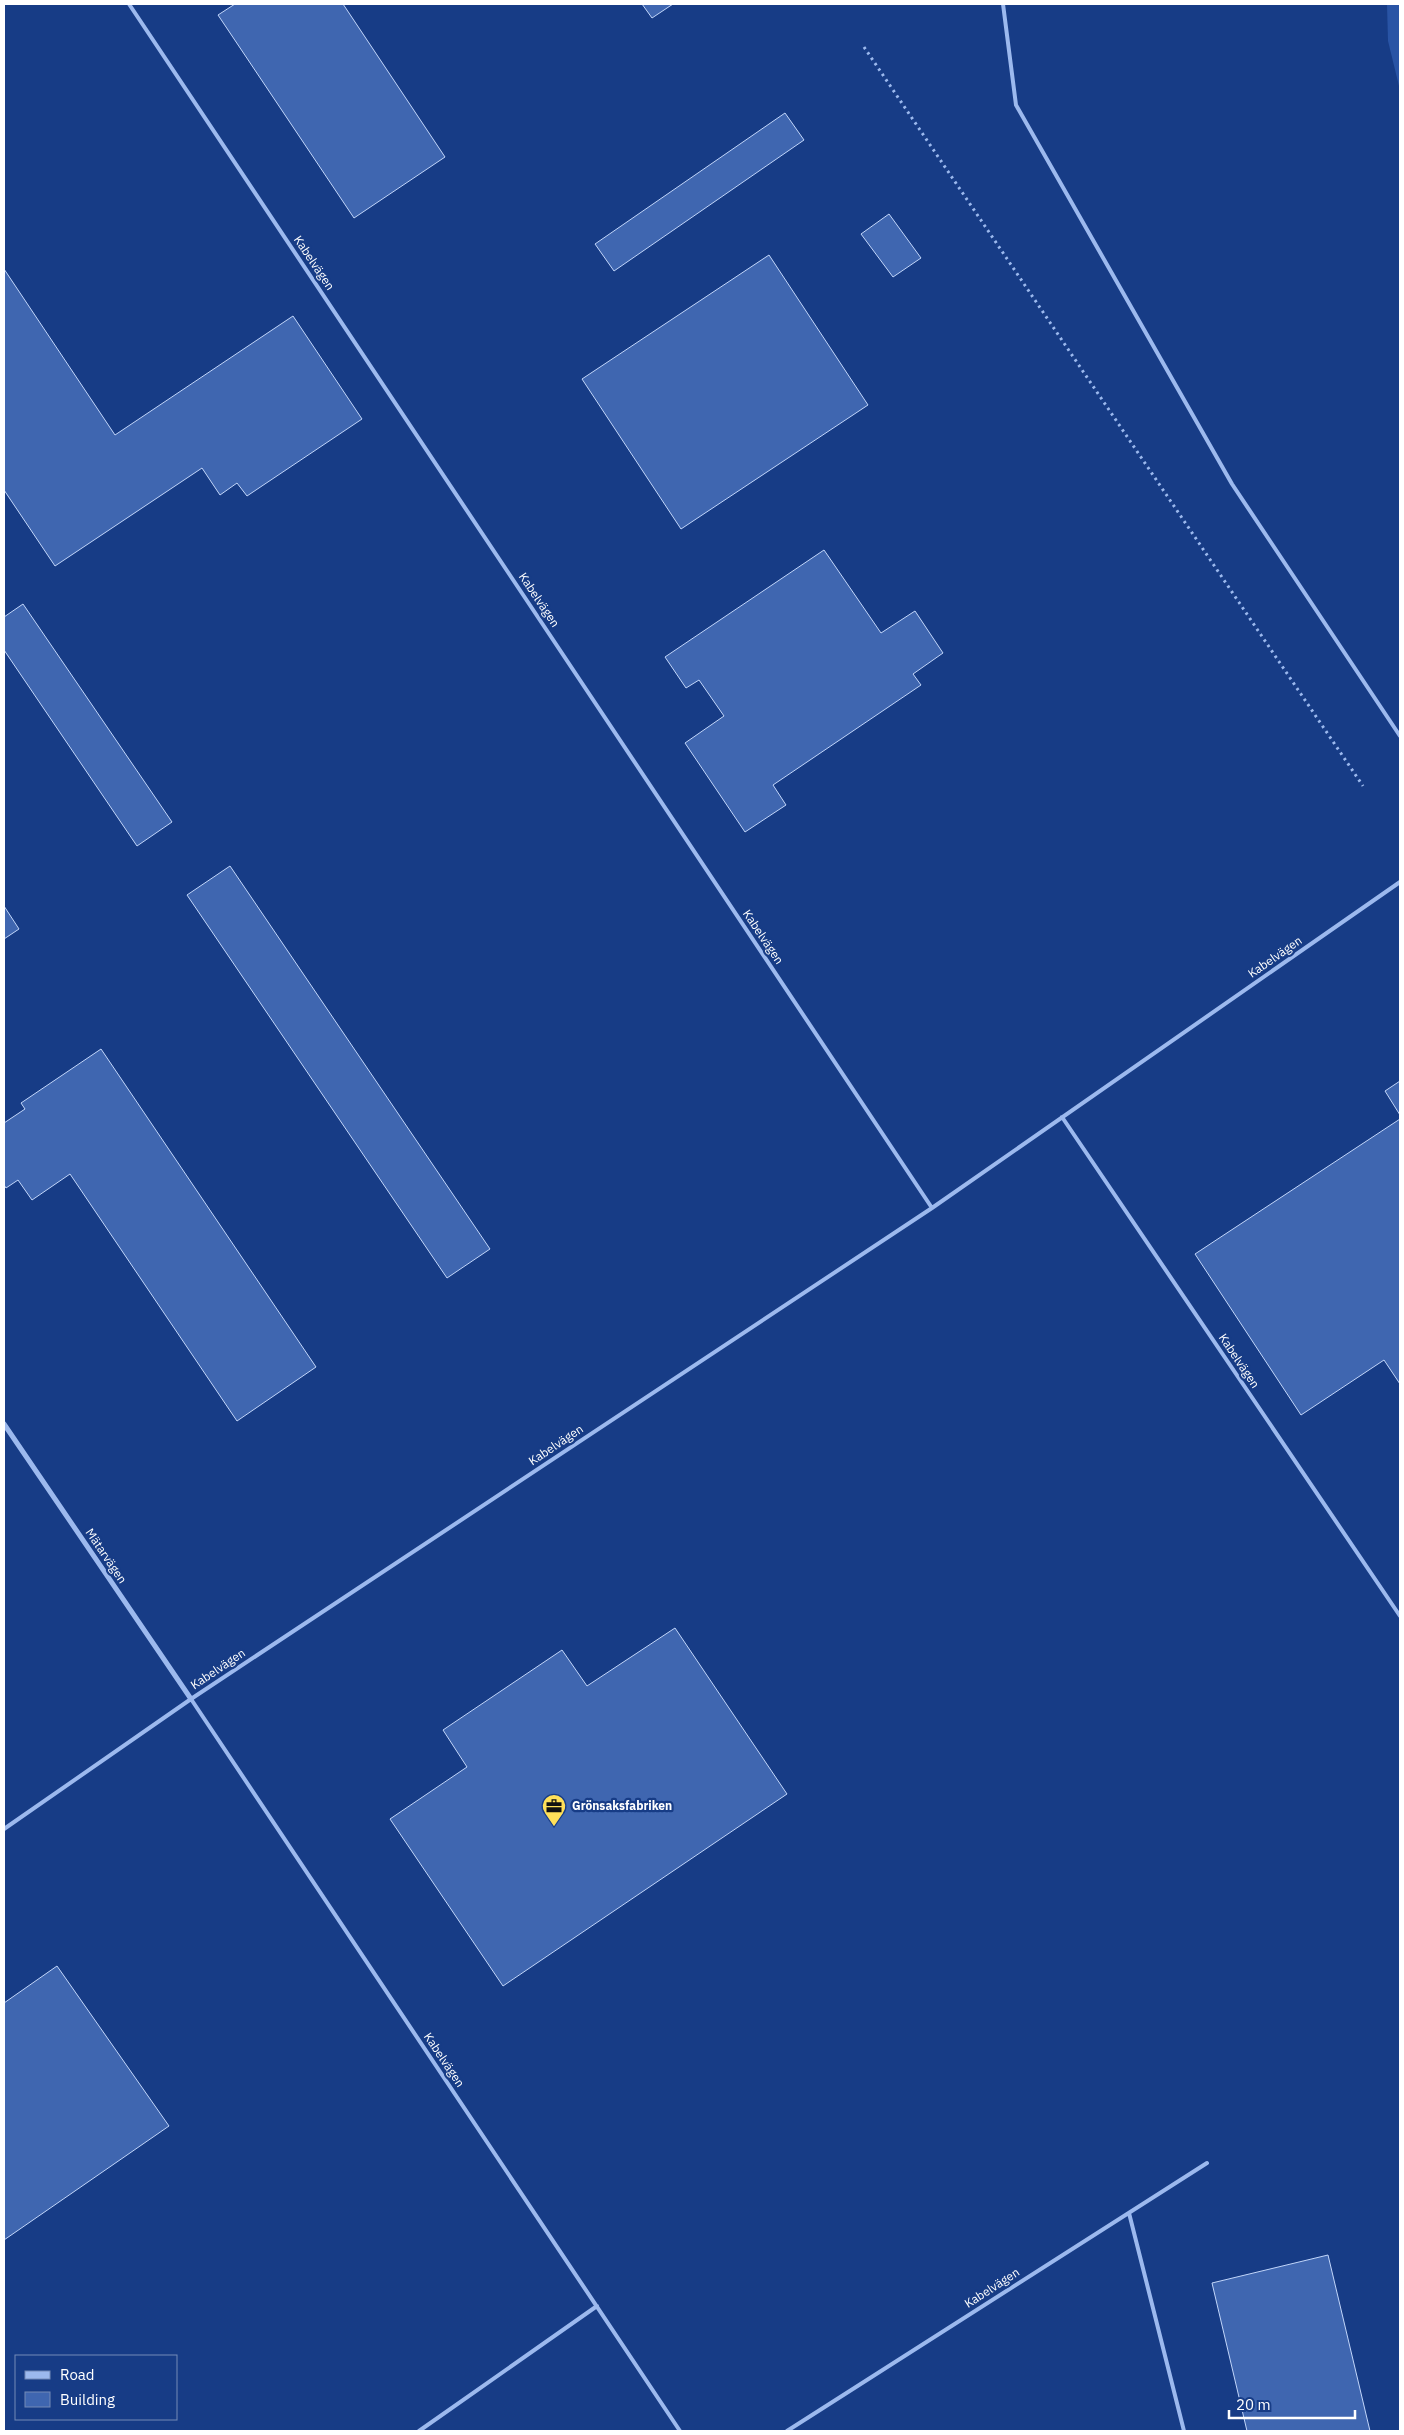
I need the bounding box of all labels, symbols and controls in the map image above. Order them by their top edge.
street label: Kabelvägen [291,233,338,293]
street label: Kabelvägen [516,570,563,630]
street label: Kabelvägen [740,907,787,967]
street label: Kabelvägen [1245,933,1305,981]
street label: Kabelvägen [1216,1331,1263,1391]
street label: Kabelvägen [526,1421,586,1468]
street label: Mätarvägen [83,1525,130,1586]
street label: Kabelvägen [188,1645,248,1692]
office icon: Grönsaksfabriken [541,1793,567,1827]
place label: Grönsaksfabriken [572,1798,672,1813]
street label: Kabelvägen [421,2030,468,2090]
street label: Kabelvägen [961,2264,1022,2311]
legend [15,2355,178,2420]
text: Road [60,2365,95,2384]
scale bar [1229,2388,1355,2420]
text: Building [60,2390,115,2409]
text: 20 m [1236,2395,1271,2414]

